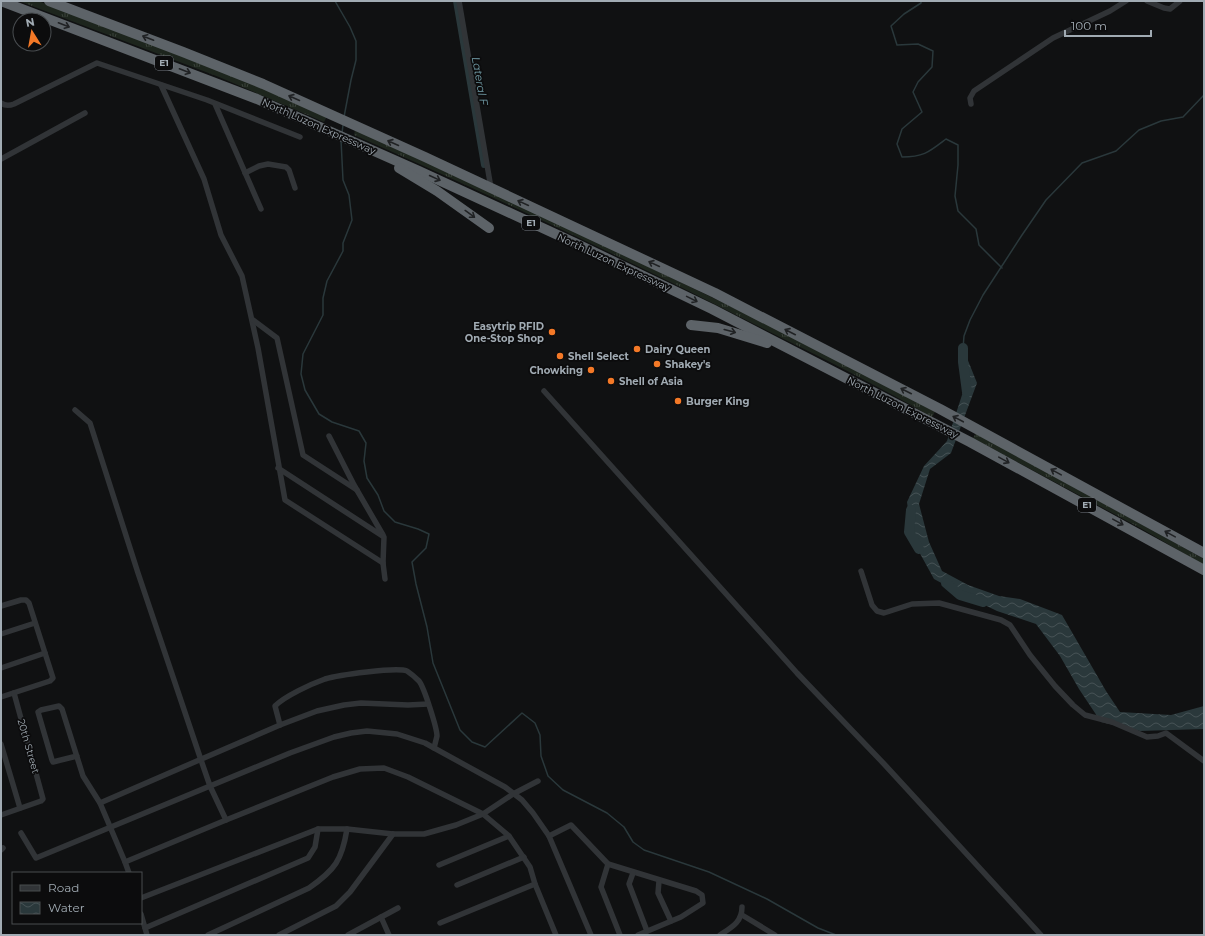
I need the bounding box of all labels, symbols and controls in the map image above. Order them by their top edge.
north arrow [12,12,52,52]
scale bar [1065,12,1151,38]
text: N [24,14,36,30]
text: 100 m [1071,18,1107,33]
one-way arrow [57,22,69,30]
one-way arrow [143,34,155,42]
road number: E1 [155,56,173,70]
water label: Lateral F [469,56,491,108]
one-way arrow [179,68,191,76]
one-way arrow [289,94,301,101]
street label: North Luzon Expressway [260,95,378,158]
one-way arrow [387,138,399,146]
one-way arrow [428,175,440,182]
one-way arrow [518,199,530,206]
one-way arrow [464,210,475,218]
road number: E1 [522,216,540,230]
street label: North Luzon Expressway [555,231,673,295]
one-way arrow [648,260,660,267]
one-way arrow [685,296,697,303]
place label: Easytrip RFID One-Stop Shop [465,320,544,345]
marker: Easytrip RFID One-Stop Shop [547,327,557,337]
one-way arrow [784,327,796,335]
one-way arrow [723,328,736,336]
place label: Dairy Queen [645,343,710,356]
marker: Dairy Queen [632,344,642,354]
place label: Shell Select [568,350,629,363]
marker: Shell Select [555,351,565,361]
place label: Shakey's [665,358,711,371]
marker: Shakey's [652,359,662,369]
place label: Chowking [530,364,583,377]
marker: Chowking [586,365,596,375]
street label: North Luzon Expressway [845,374,961,441]
place label: Shell of Asia [619,375,683,388]
marker: Shell of Asia [606,376,616,386]
one-way arrow [900,387,912,394]
place label: Burger King [686,395,750,408]
marker: Burger King [673,396,683,406]
one-way arrow [952,414,964,422]
one-way arrow [998,457,1010,465]
one-way arrow [1050,467,1062,475]
road number: E1 [1078,498,1096,512]
one-way arrow [1112,519,1124,527]
one-way arrow [1164,530,1176,537]
street label: 20th Street [15,717,42,775]
legend [12,872,142,924]
text: Road [48,880,79,895]
text: Water [48,900,85,915]

